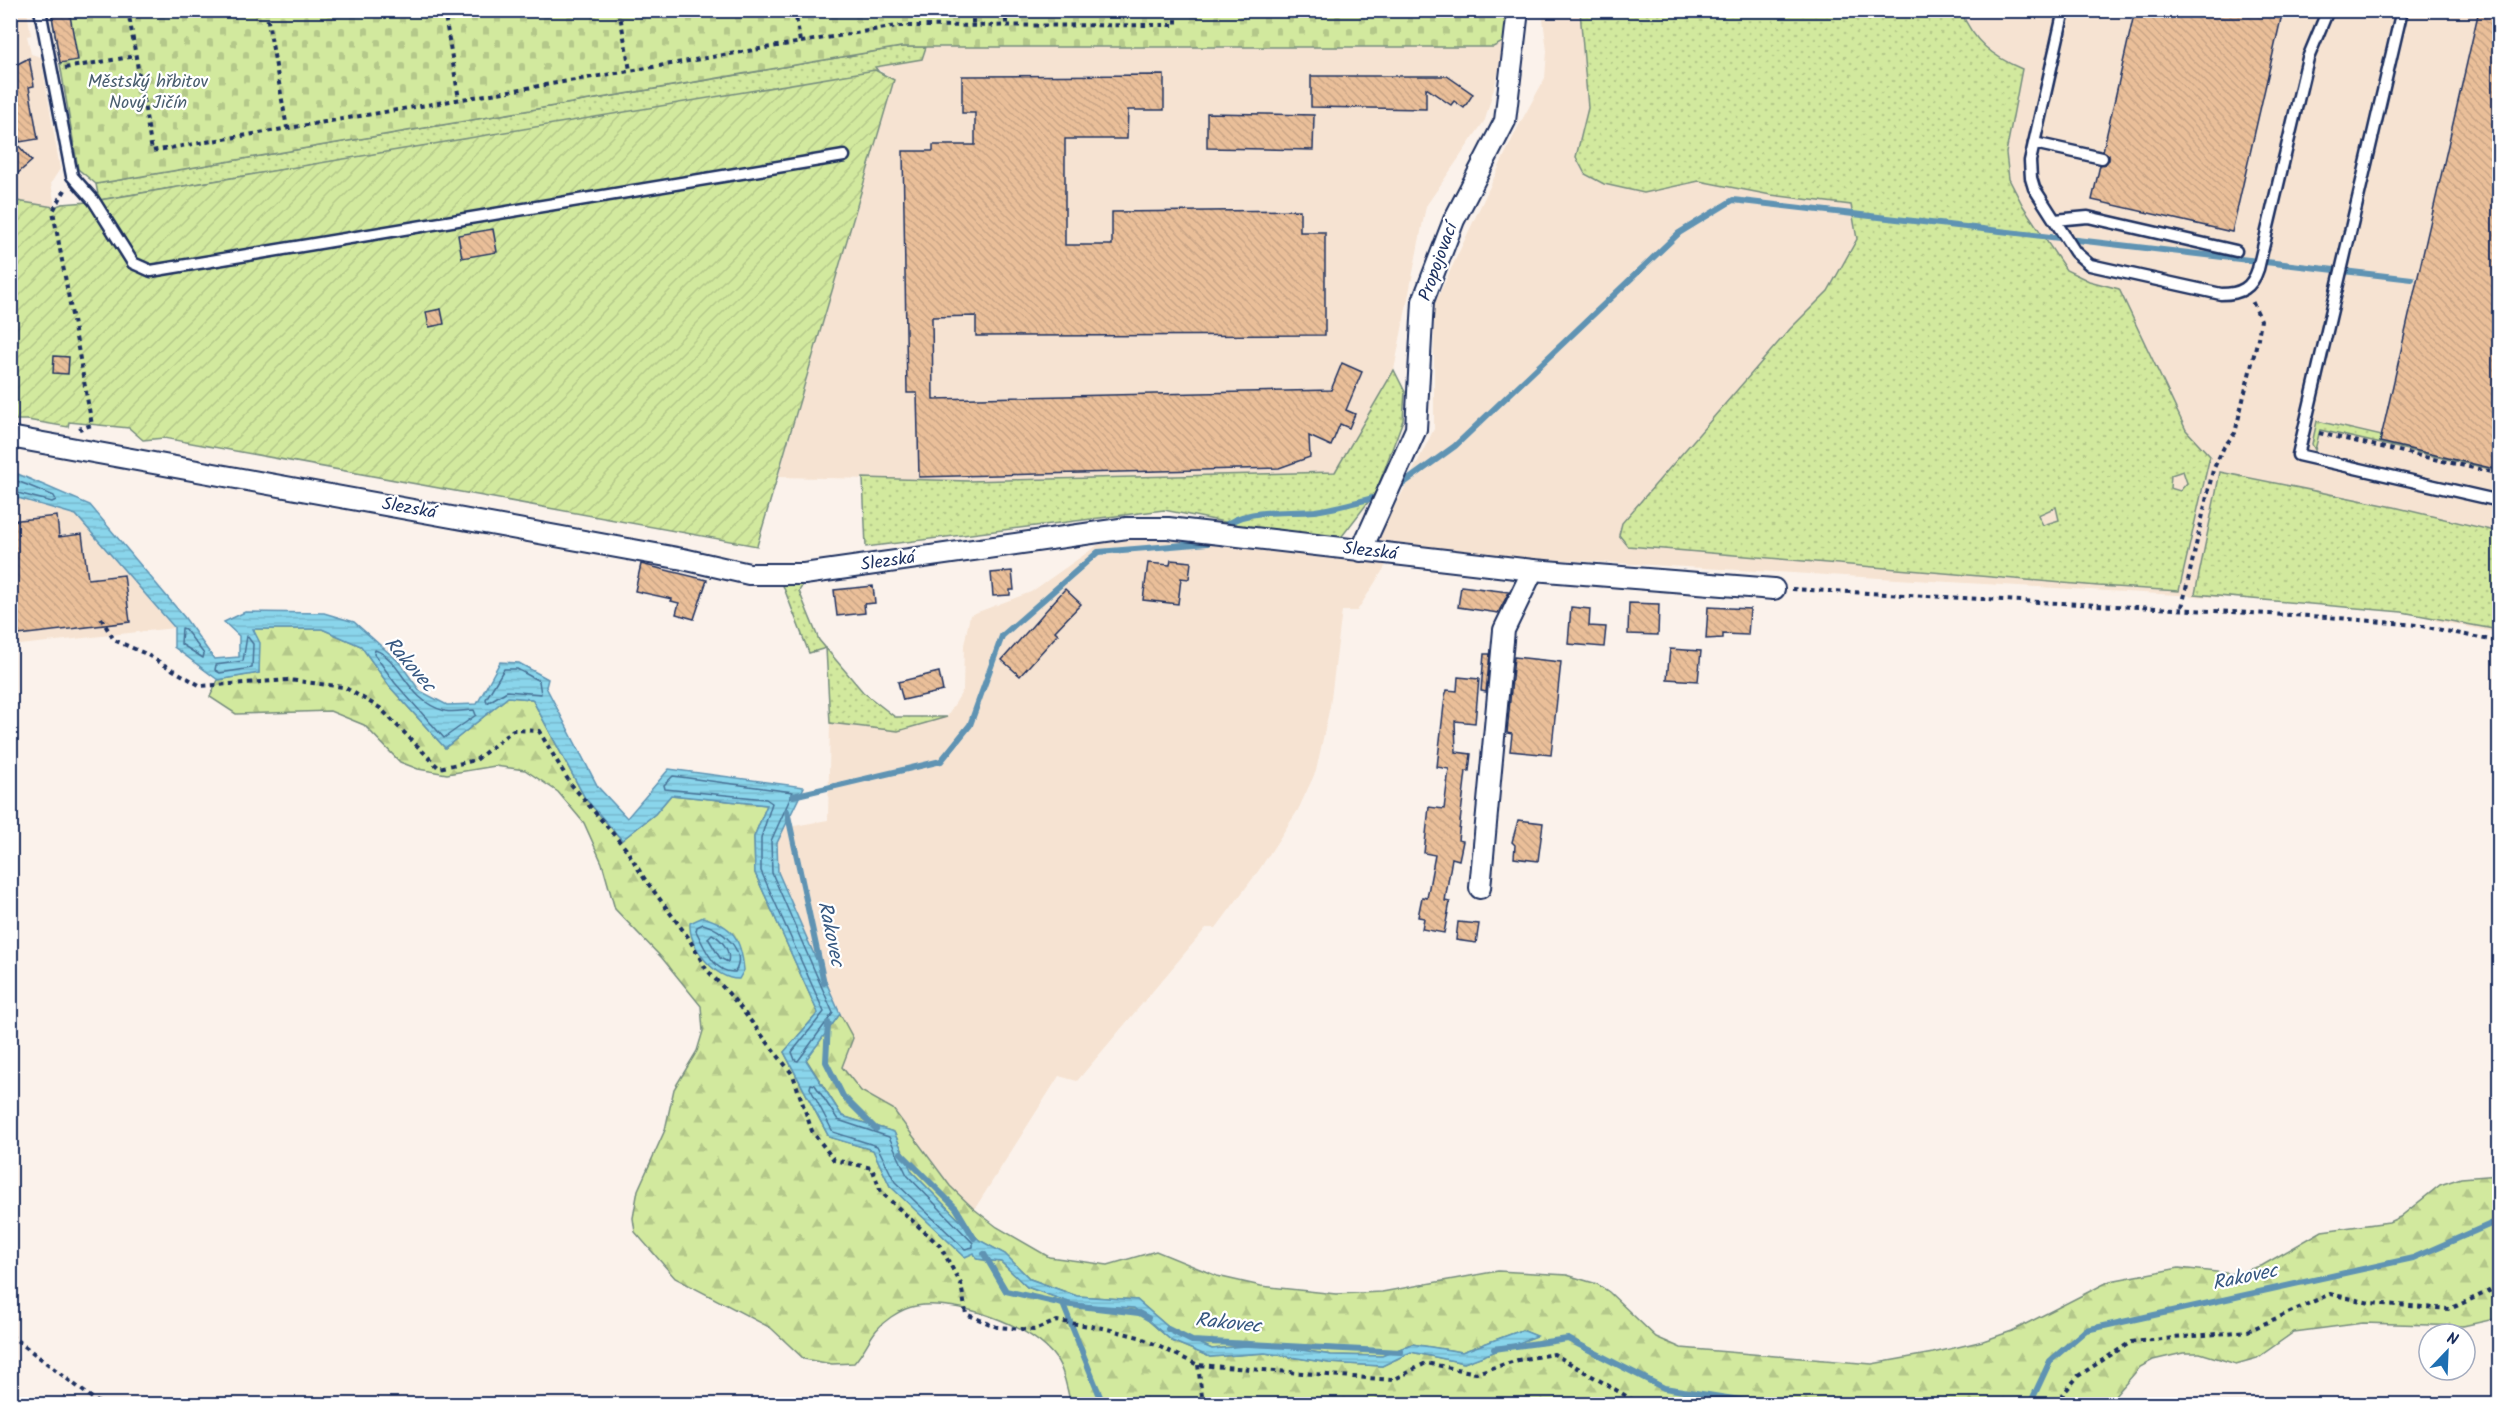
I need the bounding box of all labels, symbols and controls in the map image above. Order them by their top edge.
park label: Městský hřbitov Nový Jičín [88,68,209,118]
street label: Propojovací [1411,216,1468,305]
street label: Slezská [380,490,440,528]
street label: Slezská [1341,535,1400,569]
street label: Slezská [859,544,919,580]
water label: Rakovec [375,630,444,702]
water label: Rakovec [808,898,853,972]
water label: Rakovec [2209,1255,2283,1300]
water label: Rakovec [1194,1305,1264,1344]
north arrow [2417,1322,2477,1382]
text: N [2443,1326,2462,1353]

